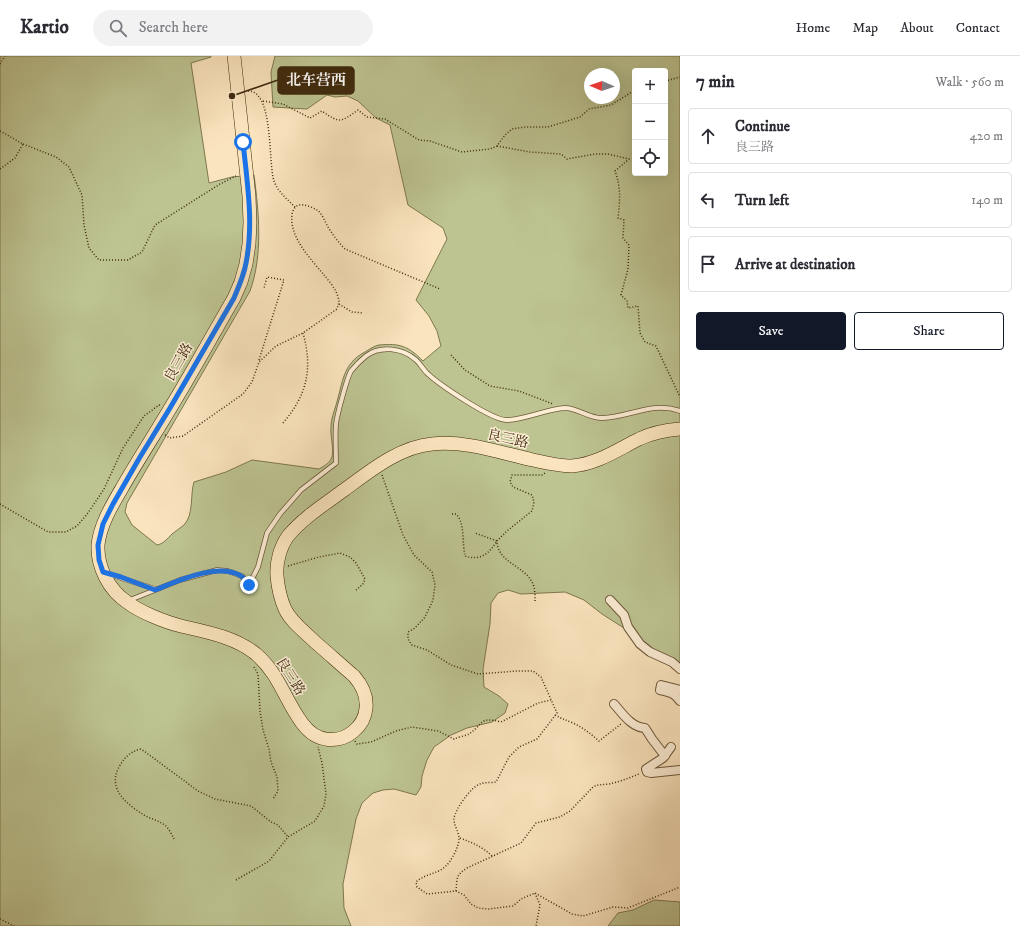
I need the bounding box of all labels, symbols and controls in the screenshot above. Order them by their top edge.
search box [93,10,373,46]
text: Kartio [20,16,69,39]
icon: search [107,17,129,39]
text: Search here [139,18,208,37]
text: Home [796,19,830,37]
text: Map [852,19,878,37]
text: About [900,19,934,37]
text: Contact [956,19,1000,37]
callout: 北车营西 [278,67,354,94]
north arrow [584,68,620,104]
map controls [632,68,668,176]
button: + [632,68,668,104]
text: 北车营西 [286,71,346,90]
text: 7 min [696,71,735,93]
text: Walk · 560 m [936,74,1004,90]
button: − [632,104,668,140]
text: Continue [735,117,790,136]
icon: ahead [697,125,719,147]
text: 420 m [970,128,1003,144]
route start [234,133,252,151]
text: 良三路 [735,139,774,155]
button: locate [632,140,668,176]
icon: left [697,189,719,211]
text: Turn left [735,191,789,210]
text: 140 m [971,192,1003,208]
icon: arrive [697,253,719,275]
text: Arrive at destination [735,255,855,274]
button: Save [696,312,846,350]
button: Share [854,312,1004,350]
street label: 良三路 [161,340,197,385]
street label: 良三路 [485,425,530,452]
route end [240,576,258,594]
street label: 良三路 [271,654,309,699]

